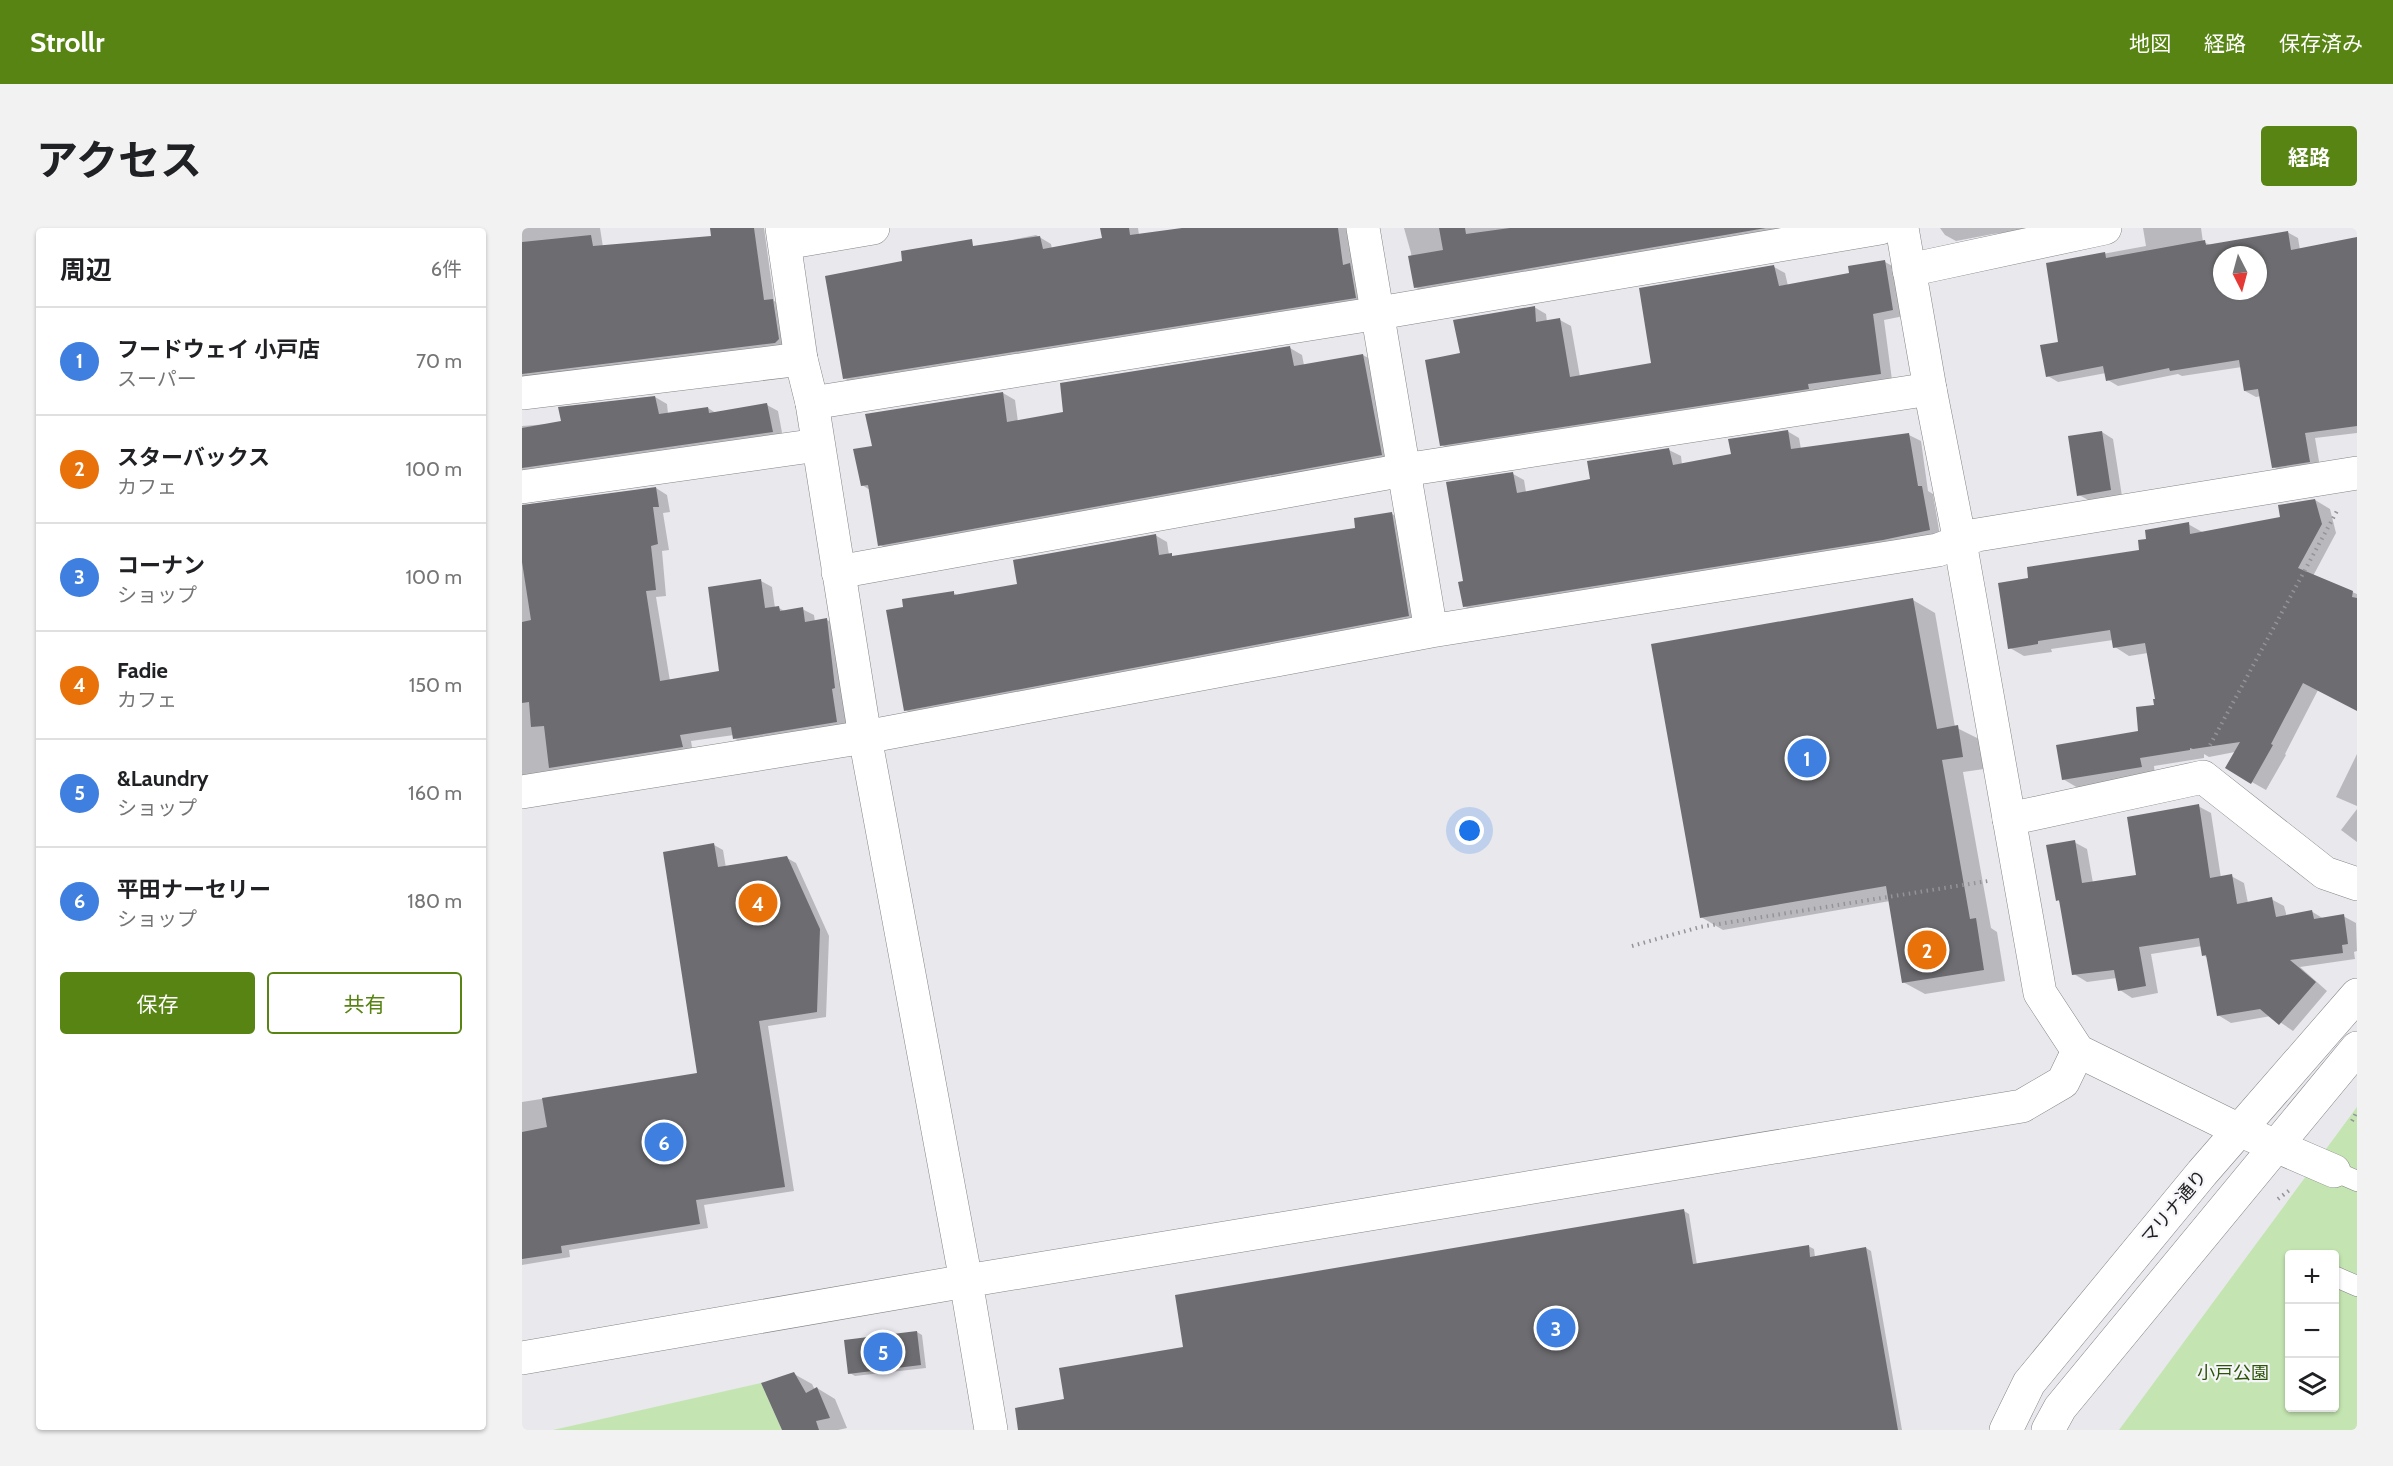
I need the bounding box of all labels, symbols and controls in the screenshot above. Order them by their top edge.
text: Strollr [30,25,104,59]
text: 地図 [2129,31,2171,56]
text: 経路 [2204,31,2246,56]
text: 保存済み [2279,31,2363,56]
button: 経路 [2261,126,2357,186]
text: アクセス [36,134,202,186]
north arrow [2213,246,2267,300]
text: 周辺 [60,254,112,286]
text: 6件 [431,257,462,281]
text: フードウェイ 小戸店 [117,336,320,363]
text: 1 [76,349,83,373]
text: 70 m [416,349,462,373]
text: スーパー [117,367,197,391]
text: スターバックス [117,444,270,471]
text: 2 [74,457,85,481]
text: 100 m [406,457,462,481]
text: カフェ [117,475,177,499]
text: コーナン [117,552,205,579]
text: 3 [74,565,85,589]
text: 100 m [406,565,462,589]
text: ショップ [117,583,197,607]
text: Fadie [117,657,168,684]
text: 4 [73,673,86,697]
text: 150 m [409,673,462,697]
text: カフェ [117,688,177,712]
pin: 1 [1788,736,1826,780]
text: &Laundry [117,765,209,792]
text: 5 [74,781,85,805]
text: 160 m [408,781,462,805]
text: ショップ [117,796,197,820]
your location [1455,816,1484,845]
text: 平田ナーセリー [117,876,271,903]
pin: 4 [738,880,778,926]
text: 6 [74,889,85,913]
text: 180 m [407,889,462,913]
text: ショップ [117,907,197,931]
pin: 2 [1908,928,1946,972]
button: 保存 [60,972,255,1034]
button: 共有 [267,972,462,1034]
pin: 6 [644,1120,684,1164]
street label: マリナ通り [2137,1165,2211,1249]
map controls [2285,1250,2339,1412]
button: + [2285,1250,2339,1304]
button: − [2285,1304,2339,1358]
pin: 3 [1536,1306,1576,1350]
pin: 5 [864,1330,902,1374]
button: layers [2285,1358,2339,1412]
park label: 小戸公園 [2197,1362,2269,1384]

